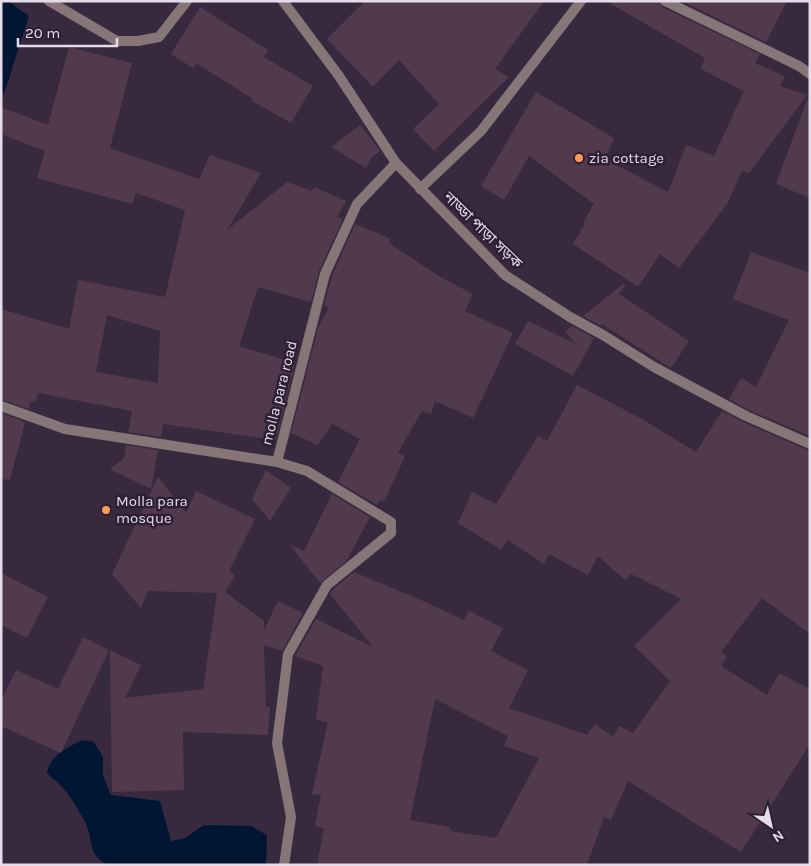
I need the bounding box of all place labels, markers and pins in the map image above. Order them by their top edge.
place label: zia cottage [589,149,664,167]
marker: zia cottage [573,152,585,164]
place label: Molla para mosque [116,492,188,527]
marker: Molla para mosque [100,504,112,516]

